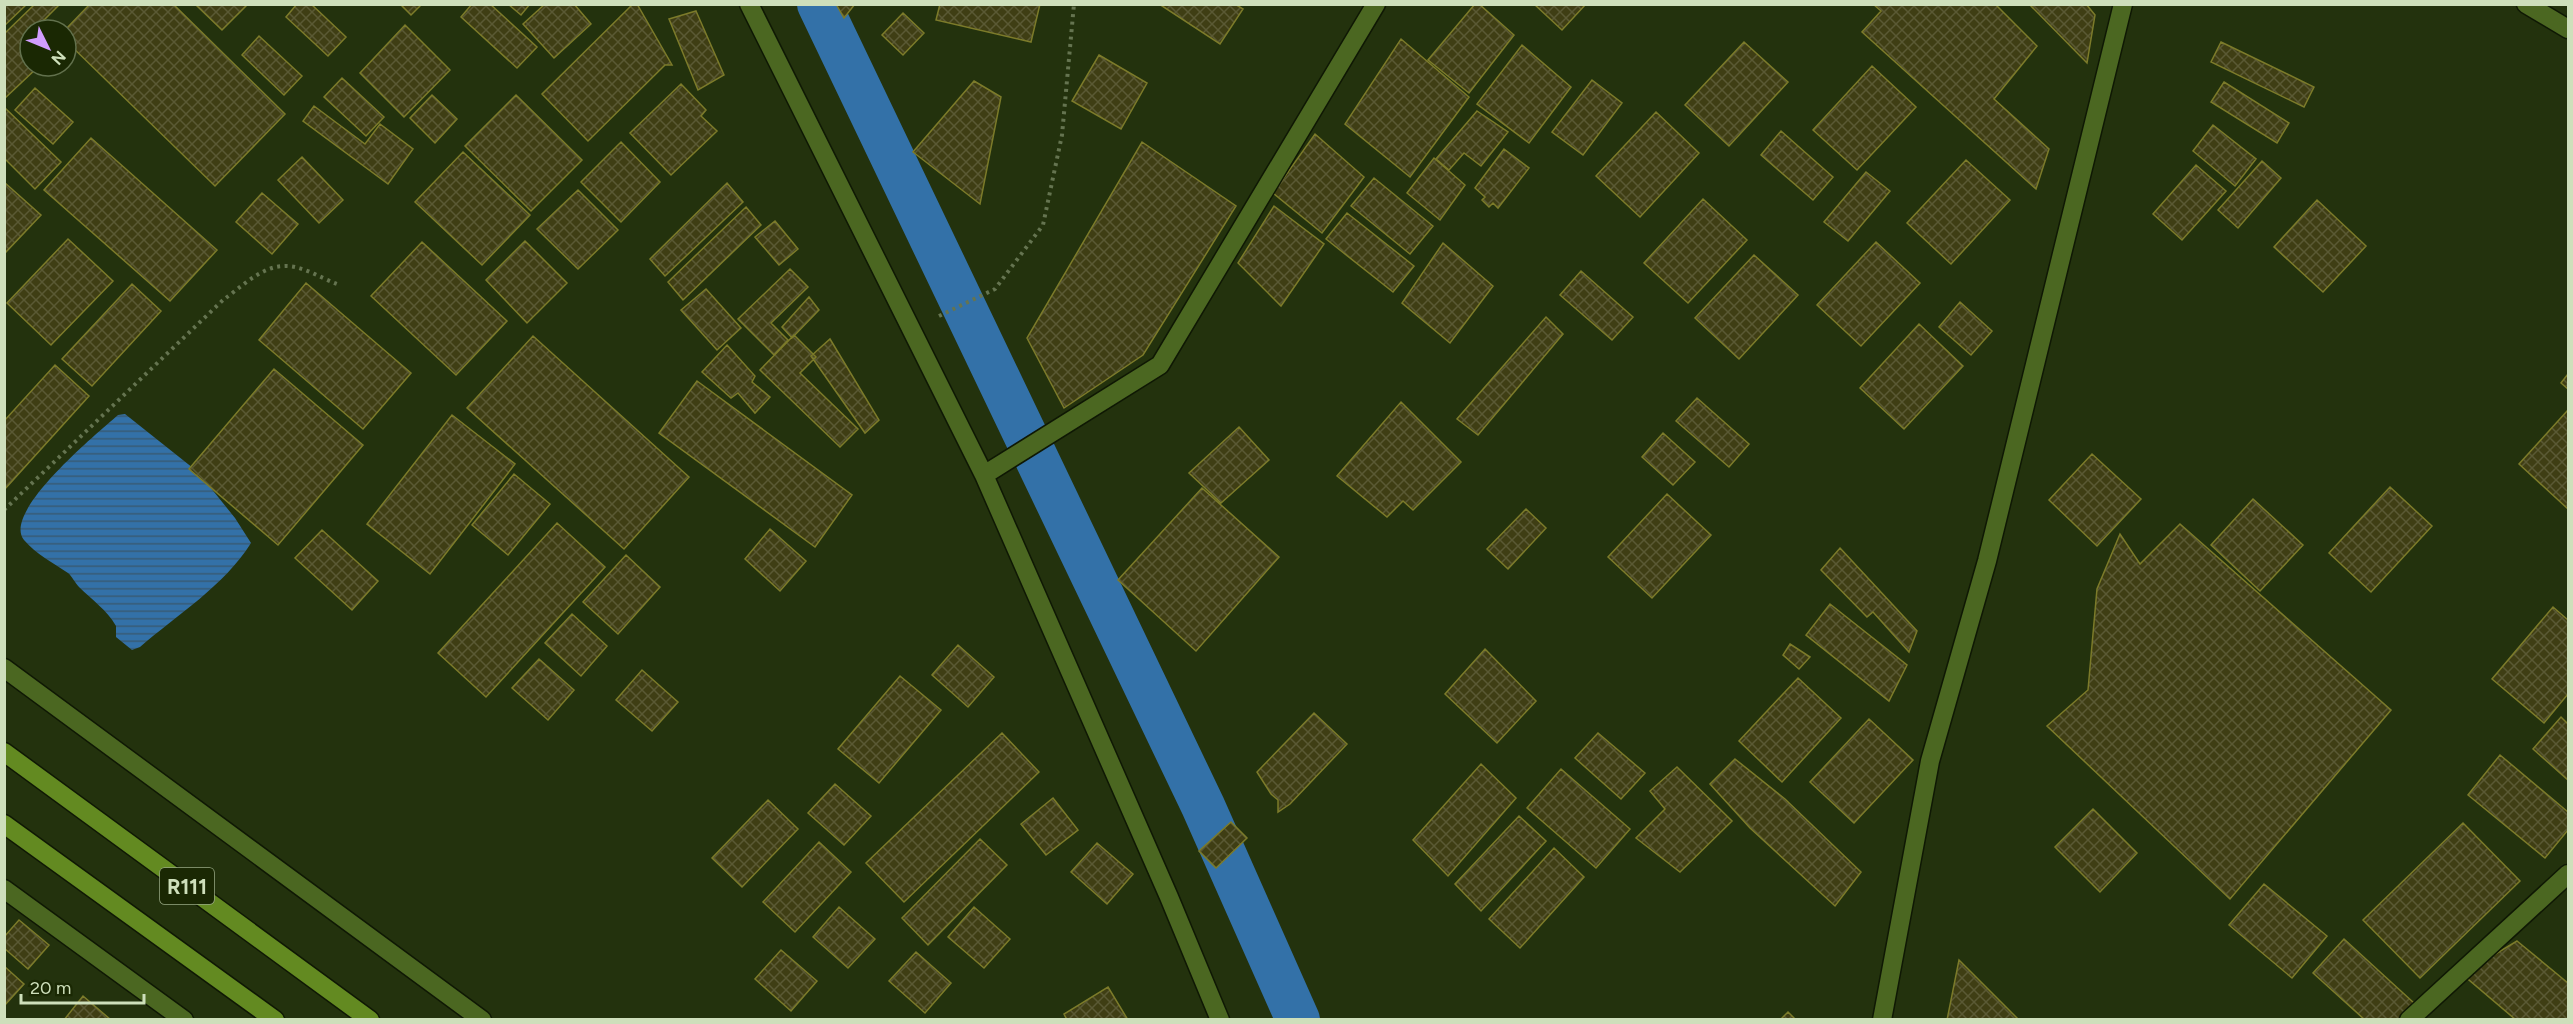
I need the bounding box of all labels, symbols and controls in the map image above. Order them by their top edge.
north arrow [18,18,78,78]
text: N [47,47,70,69]
road number: R111 [160,868,214,904]
scale bar [21,967,144,1005]
text: 20 m [30,977,71,999]

